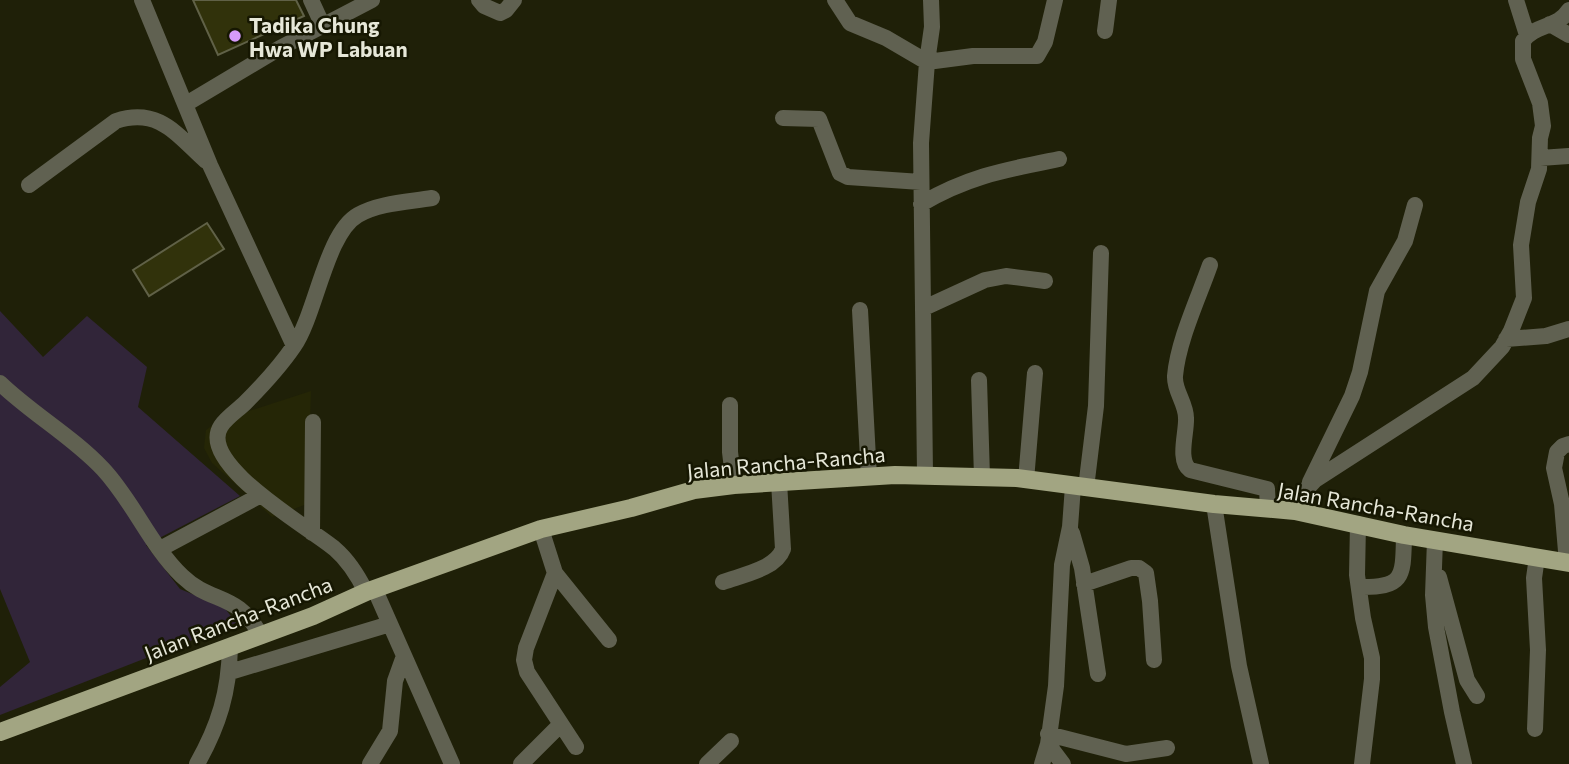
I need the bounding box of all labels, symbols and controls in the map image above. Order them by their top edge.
place label: Tadika Chung Hwa WP Labuan [249,12,408,61]
marker: Tadika Chung Hwa WP Labuan [227,28,243,44]
street label: Jalan Rancha-Rancha [686,441,886,483]
street label: Jalan Rancha-Rancha [1276,476,1476,536]
street label: Jalan Rancha-Rancha [141,571,335,665]

